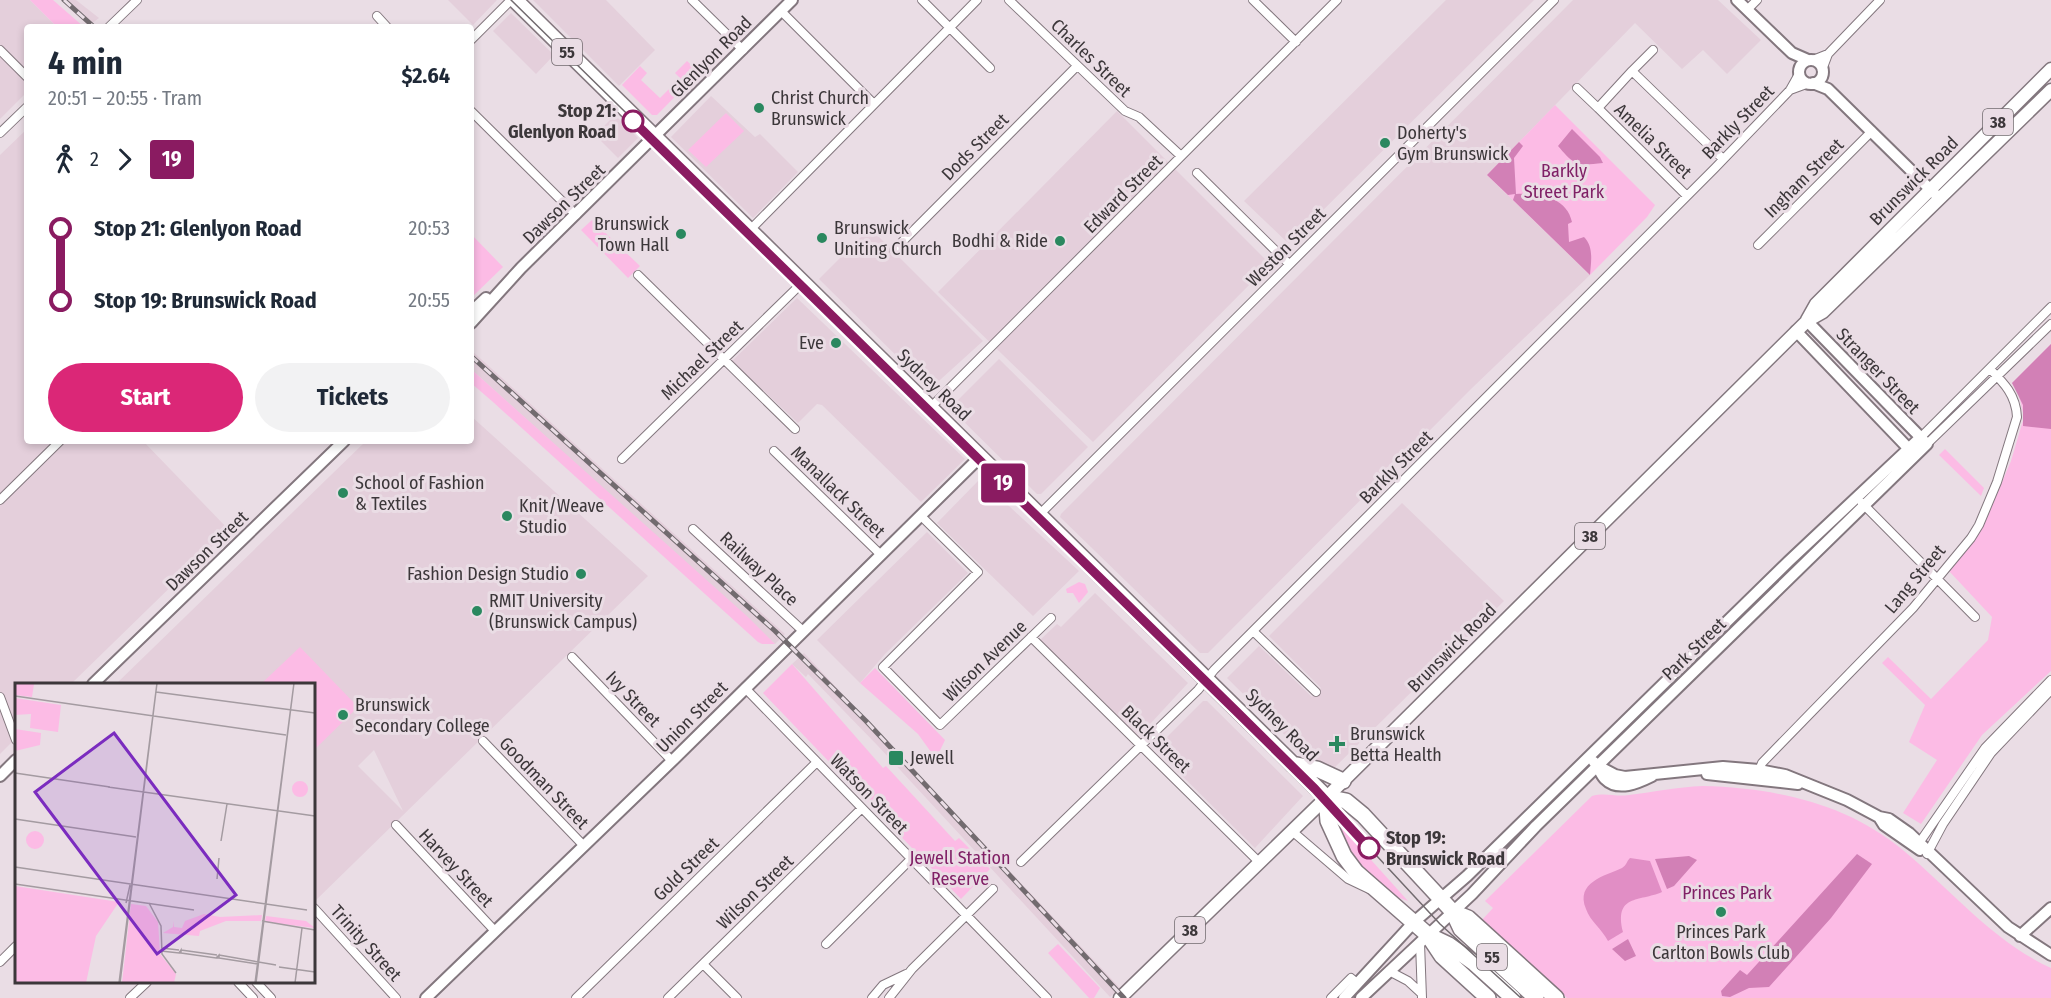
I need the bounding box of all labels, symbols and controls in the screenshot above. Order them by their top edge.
street label: Glenlyon Road [666,12,756,102]
street label: Charles Street [1046,14,1136,102]
road number: 55 [552,39,582,65]
text: 4 min [48,43,123,83]
text: $2.64 [401,62,450,89]
street label: Barkly Street [1697,80,1779,164]
text: 20:51 – 20:55 · Tram [48,86,202,110]
place label: Christ Church Brunswick [771,87,869,130]
street label: Amelia Street [1610,99,1696,183]
place label: Stop 21: Glenlyon Road [508,100,616,143]
marker: Christ Church Brunswick [752,101,766,115]
street label: Dods Street [937,109,1013,185]
road number: 38 [1983,109,2013,135]
marker: Stop 21: Glenlyon Road [622,110,644,132]
place label: Doherty's Gym Brunswick [1397,122,1509,165]
street label: Brunswick Road [1865,132,1963,230]
street label: Ingham Street [1760,134,1848,222]
marker: Doherty's Gym Brunswick [1378,136,1392,150]
icon: walk [48,143,81,176]
icon: forward [108,143,141,176]
text: 19 [162,146,182,172]
text: 2 [90,147,99,171]
street label: Edward Street [1079,150,1167,238]
street label: Dawson Street [518,159,610,249]
park label: Barkly Street Park [1524,160,1605,203]
street label: Weston Street [1242,203,1330,291]
place label: Brunswick Town Hall [594,213,670,256]
text: Stop 21: Glenlyon Road [94,215,302,242]
text: 20:53 [408,216,450,240]
place label: Brunswick Uniting Church [834,217,942,260]
marker: Brunswick Town Hall [674,227,688,241]
place label: Bodhi & Ride [952,230,1048,252]
marker: Brunswick Uniting Church [815,231,829,245]
marker: Bodhi & Ride [1053,234,1067,248]
text: Stop 19: Brunswick Road [94,287,317,314]
text: 20:55 [408,288,450,312]
street label: Michael Street [656,315,748,405]
street label: Stranger Street [1832,324,1924,419]
place label: Eve [799,332,824,354]
marker: Eve [829,336,843,350]
street label: Sydney Road [892,344,976,426]
button: Start [48,363,243,432]
button: Tickets [255,363,450,432]
street label: Barkly Street [1355,426,1437,508]
street label: Manallack Street [786,442,890,543]
line badge: 19 [976,464,1030,502]
text: 19 [993,470,1013,496]
place label: School of Fashion & Textiles [355,472,484,515]
marker: School of Fashion & Textiles [336,486,350,500]
place label: Knit/Weave Studio [519,495,604,538]
street label: Dawson Street [161,506,253,596]
marker: Knit/Weave Studio [500,509,514,523]
road number: 38 [1575,523,1605,549]
street label: Railway Place [715,527,803,611]
street label: Lang Street [1880,540,1950,618]
place label: Fashion Design Studio [407,563,569,585]
marker: Fashion Design Studio [574,567,588,581]
place label: RMIT University (Brunswick Campus) [489,590,637,633]
street label: Brunswick Road [1403,599,1501,697]
marker: RMIT University (Brunswick Campus) [470,604,484,618]
street label: Park Street [1657,613,1731,685]
street label: Wilson Avenue [939,616,1031,706]
street label: Ivy Street [601,666,665,732]
street label: Union Street [652,677,732,757]
inset map [15,683,315,983]
street label: Sydney Road [1241,684,1323,766]
place label: Brunswick Secondary College [355,694,490,737]
street label: Black Street [1117,701,1195,778]
marker: Brunswick Secondary College [336,708,350,722]
place label: Brunswick Betta Health [1350,723,1442,766]
street label: Goodman Street [495,732,594,834]
marker: Brunswick Betta Health [1328,735,1346,753]
place label: Jewell [910,747,954,769]
street label: Watson Street [825,749,913,839]
marker: Jewell [887,749,905,767]
street label: Harvey Street [414,824,498,912]
place label: Stop 19: Brunswick Road [1386,827,1505,870]
street label: Gold Street [649,832,723,906]
marker: Stop 19: Brunswick Road [1358,837,1380,859]
park label: Jewell Station Reserve [909,847,1011,890]
street label: Wilson Street [712,850,798,934]
park label: Princes Park [1682,882,1772,904]
street label: Trinity Street [326,900,406,986]
marker: Princes Park Carlton Bowls Club [1714,905,1728,919]
road number: 38 [1175,917,1205,943]
place label: Princes Park Carlton Bowls Club [1652,921,1790,964]
road number: 55 [1477,944,1507,970]

